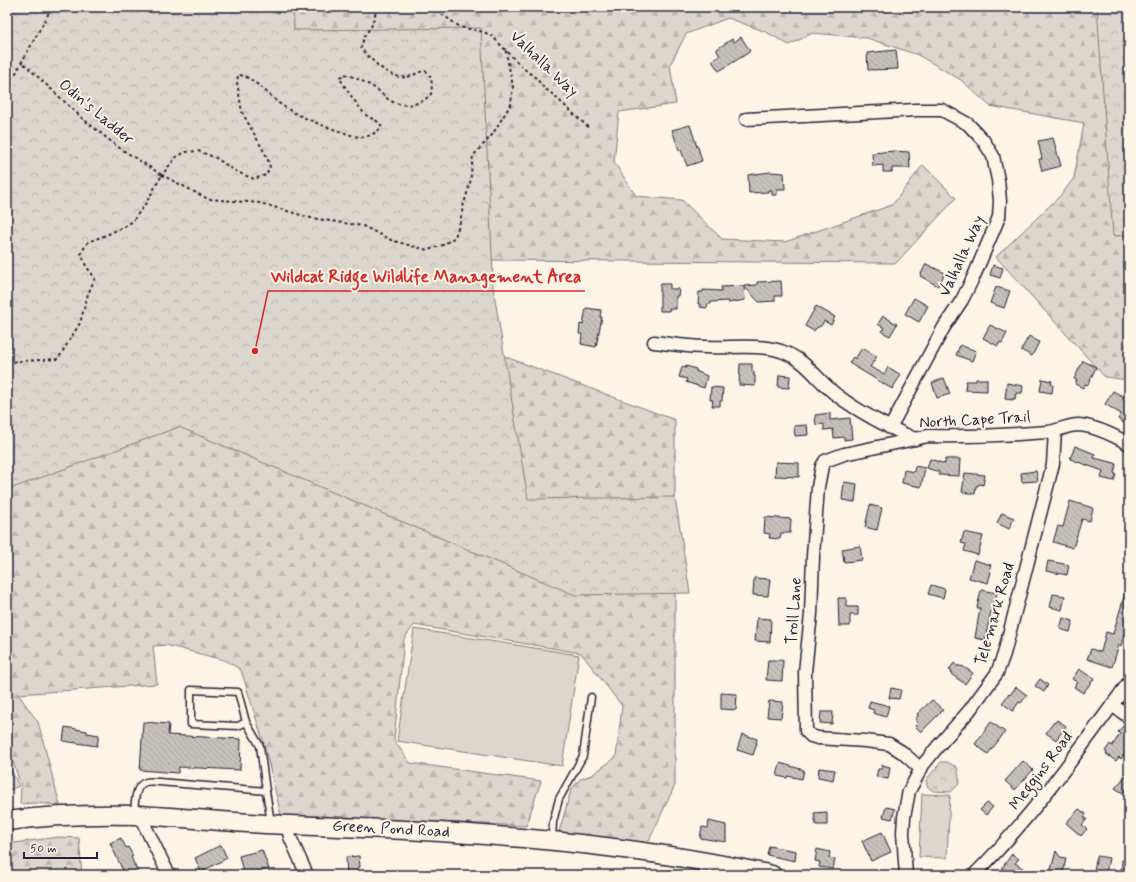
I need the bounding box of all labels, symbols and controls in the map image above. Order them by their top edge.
street label: Valhalla Way [505,26,583,102]
street label: Odin's Ladder [54,74,138,150]
street label: Valhalla Way [934,212,990,300]
callout: Wildcat Ridge Wildlife Management Area [268,262,585,291]
text: Wildcat Ridge Wildlife Management Area [270,266,581,291]
street label: North Cape Trail [919,407,1031,433]
street label: Telemark Road [970,560,1020,668]
street label: Troll Lane [781,577,807,645]
street label: Meggins Road [1004,727,1078,815]
street label: Green Pond Road [332,815,450,843]
scale bar [24,834,97,860]
text: 50 m [30,841,57,857]

